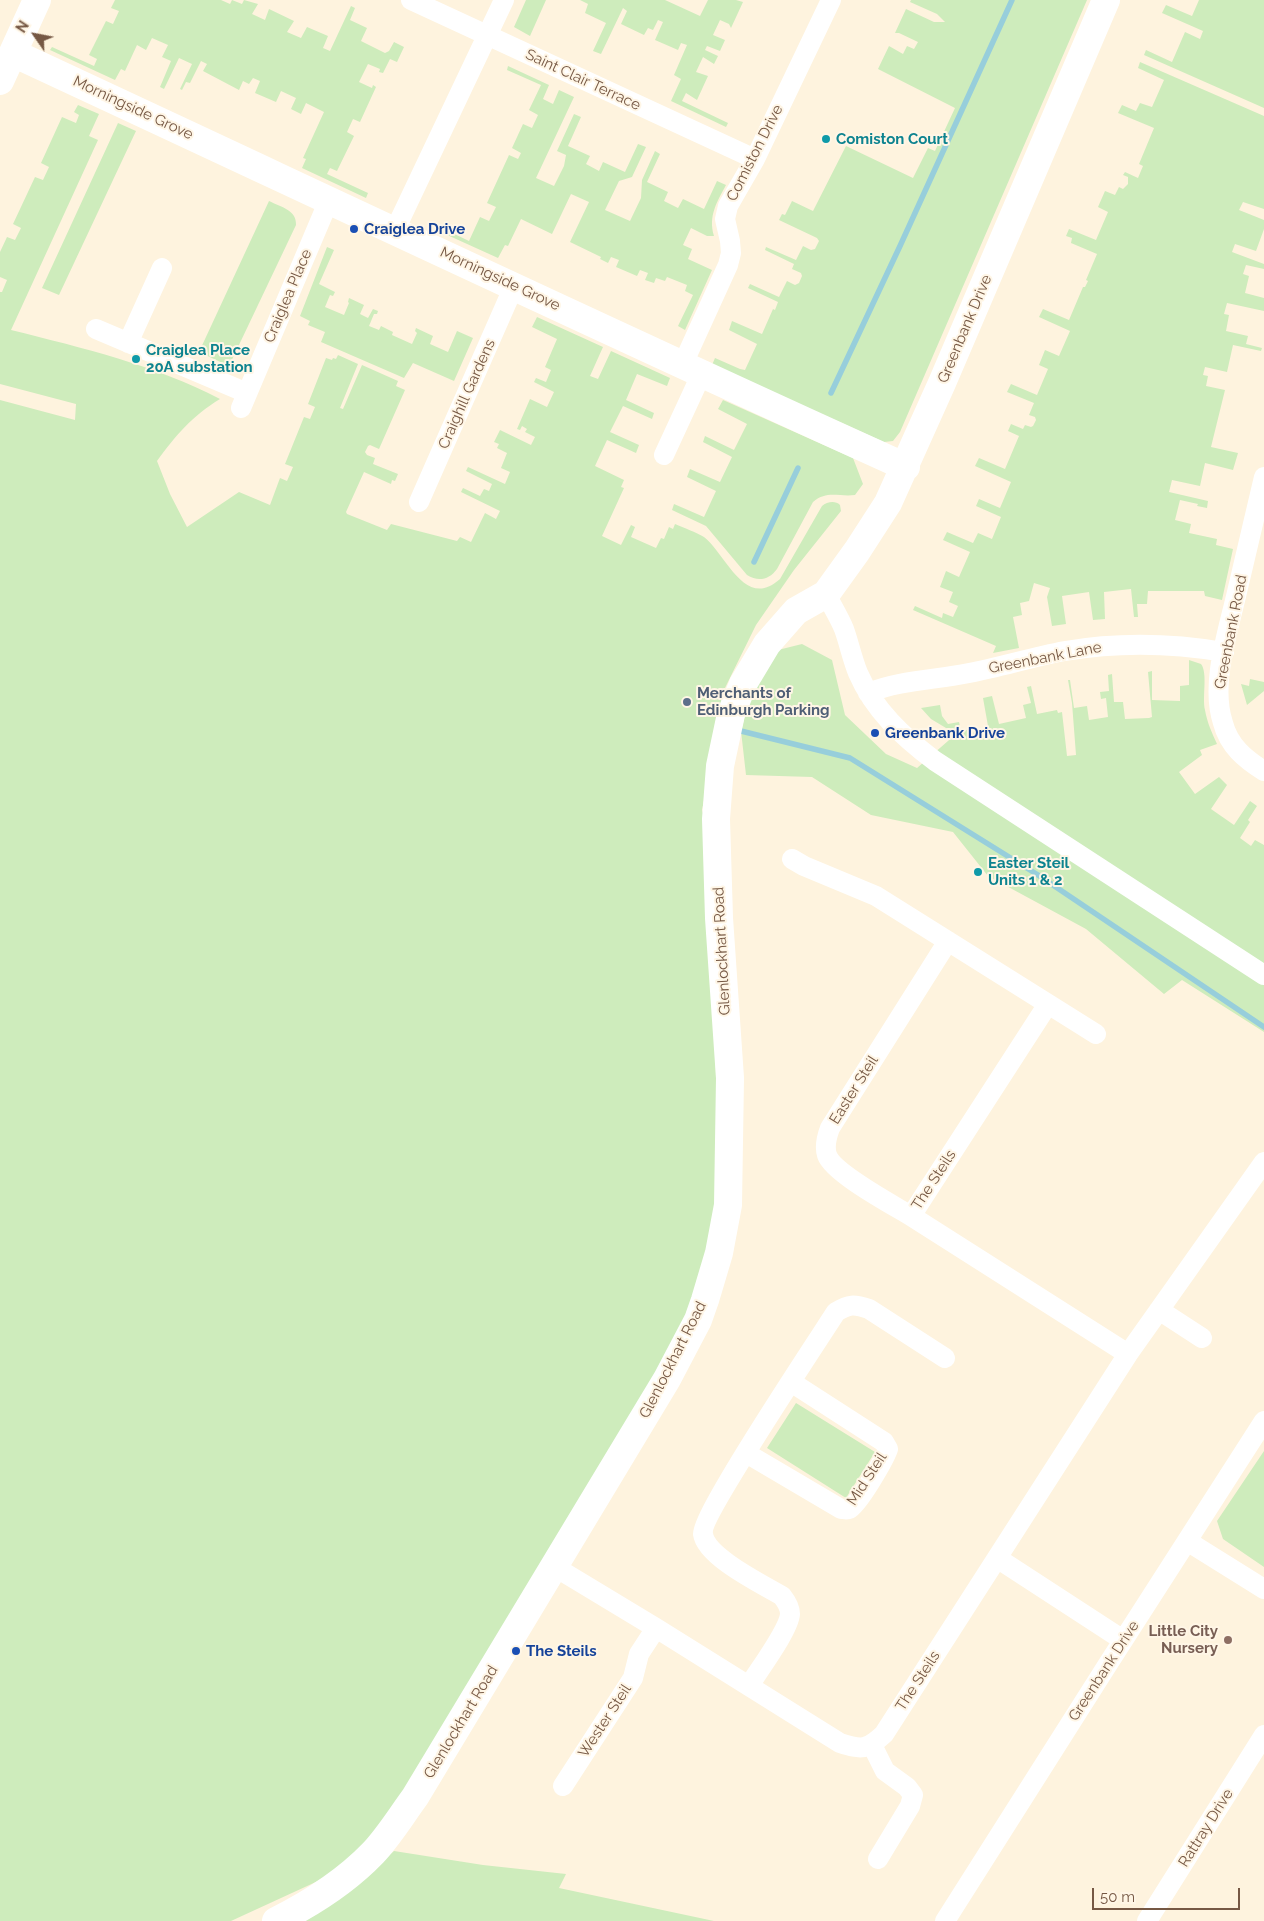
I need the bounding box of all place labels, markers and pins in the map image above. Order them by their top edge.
place label: Comiston Court [836,130,948,148]
marker: Comiston Court [820,133,832,145]
place label: Craiglea Drive [364,220,465,238]
marker: Craiglea Drive [348,223,360,235]
place label: Craiglea Place 20A substation [146,341,253,376]
marker: Craiglea Place 20A substation [130,353,142,365]
place label: Merchants of Edinburgh Parking [697,684,830,719]
marker: Merchants of Edinburgh Parking [681,696,693,708]
place label: Greenbank Drive [885,724,1005,742]
marker: Greenbank Drive [869,727,881,739]
place label: Easter Steil Units 1 & 2 [988,854,1069,889]
marker: Easter Steil Units 1 & 2 [972,866,984,878]
place label: Little City Nursery [1148,1622,1218,1657]
marker: Little City Nursery [1222,1634,1234,1646]
place label: The Steils [526,1642,597,1660]
marker: The Steils [510,1645,522,1657]

